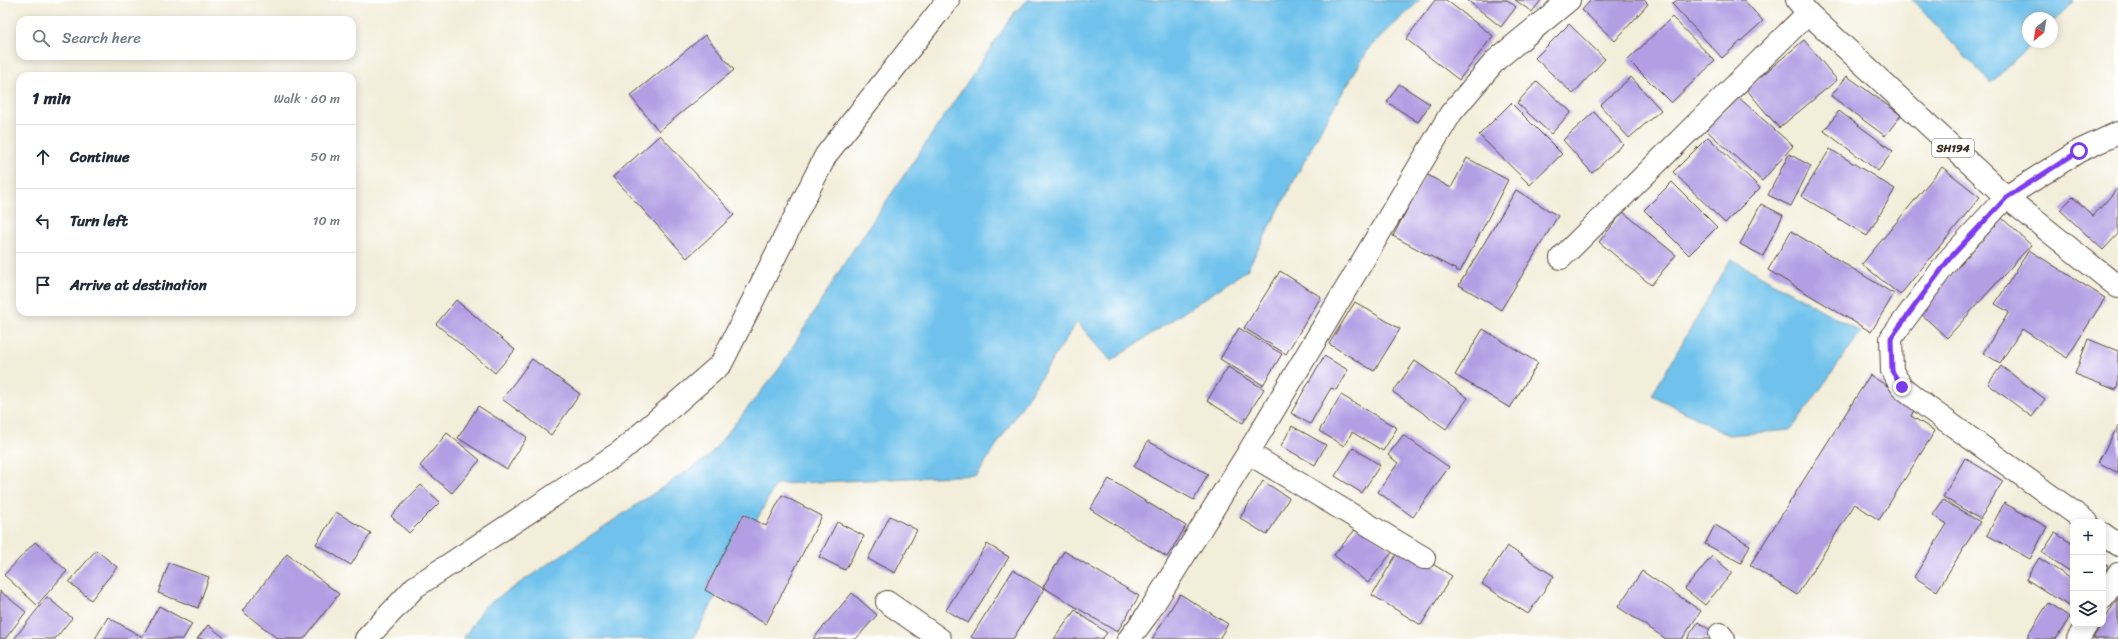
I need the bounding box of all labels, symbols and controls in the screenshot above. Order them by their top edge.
north arrow [2022,12,2058,48]
search box [16,16,356,60]
text: Search here [62,25,141,51]
icon: search [30,27,52,49]
text: 1 min [32,83,71,113]
text: Walk · 60 m [274,87,340,110]
road number: SH194 [1932,139,1974,157]
route start [2070,142,2088,160]
text: Continue [70,144,130,170]
text: 50 m [310,145,340,168]
icon: ahead [32,146,54,168]
text: Turn left [70,208,128,234]
text: 10 m [313,209,340,232]
icon: left [32,210,54,232]
text: Arrive at destination [70,272,207,298]
icon: arrive [32,274,54,296]
route end [1893,378,1911,396]
map controls [2070,519,2106,627]
button: + [2070,519,2106,555]
button: − [2070,555,2106,591]
button: layers [2070,591,2106,627]

